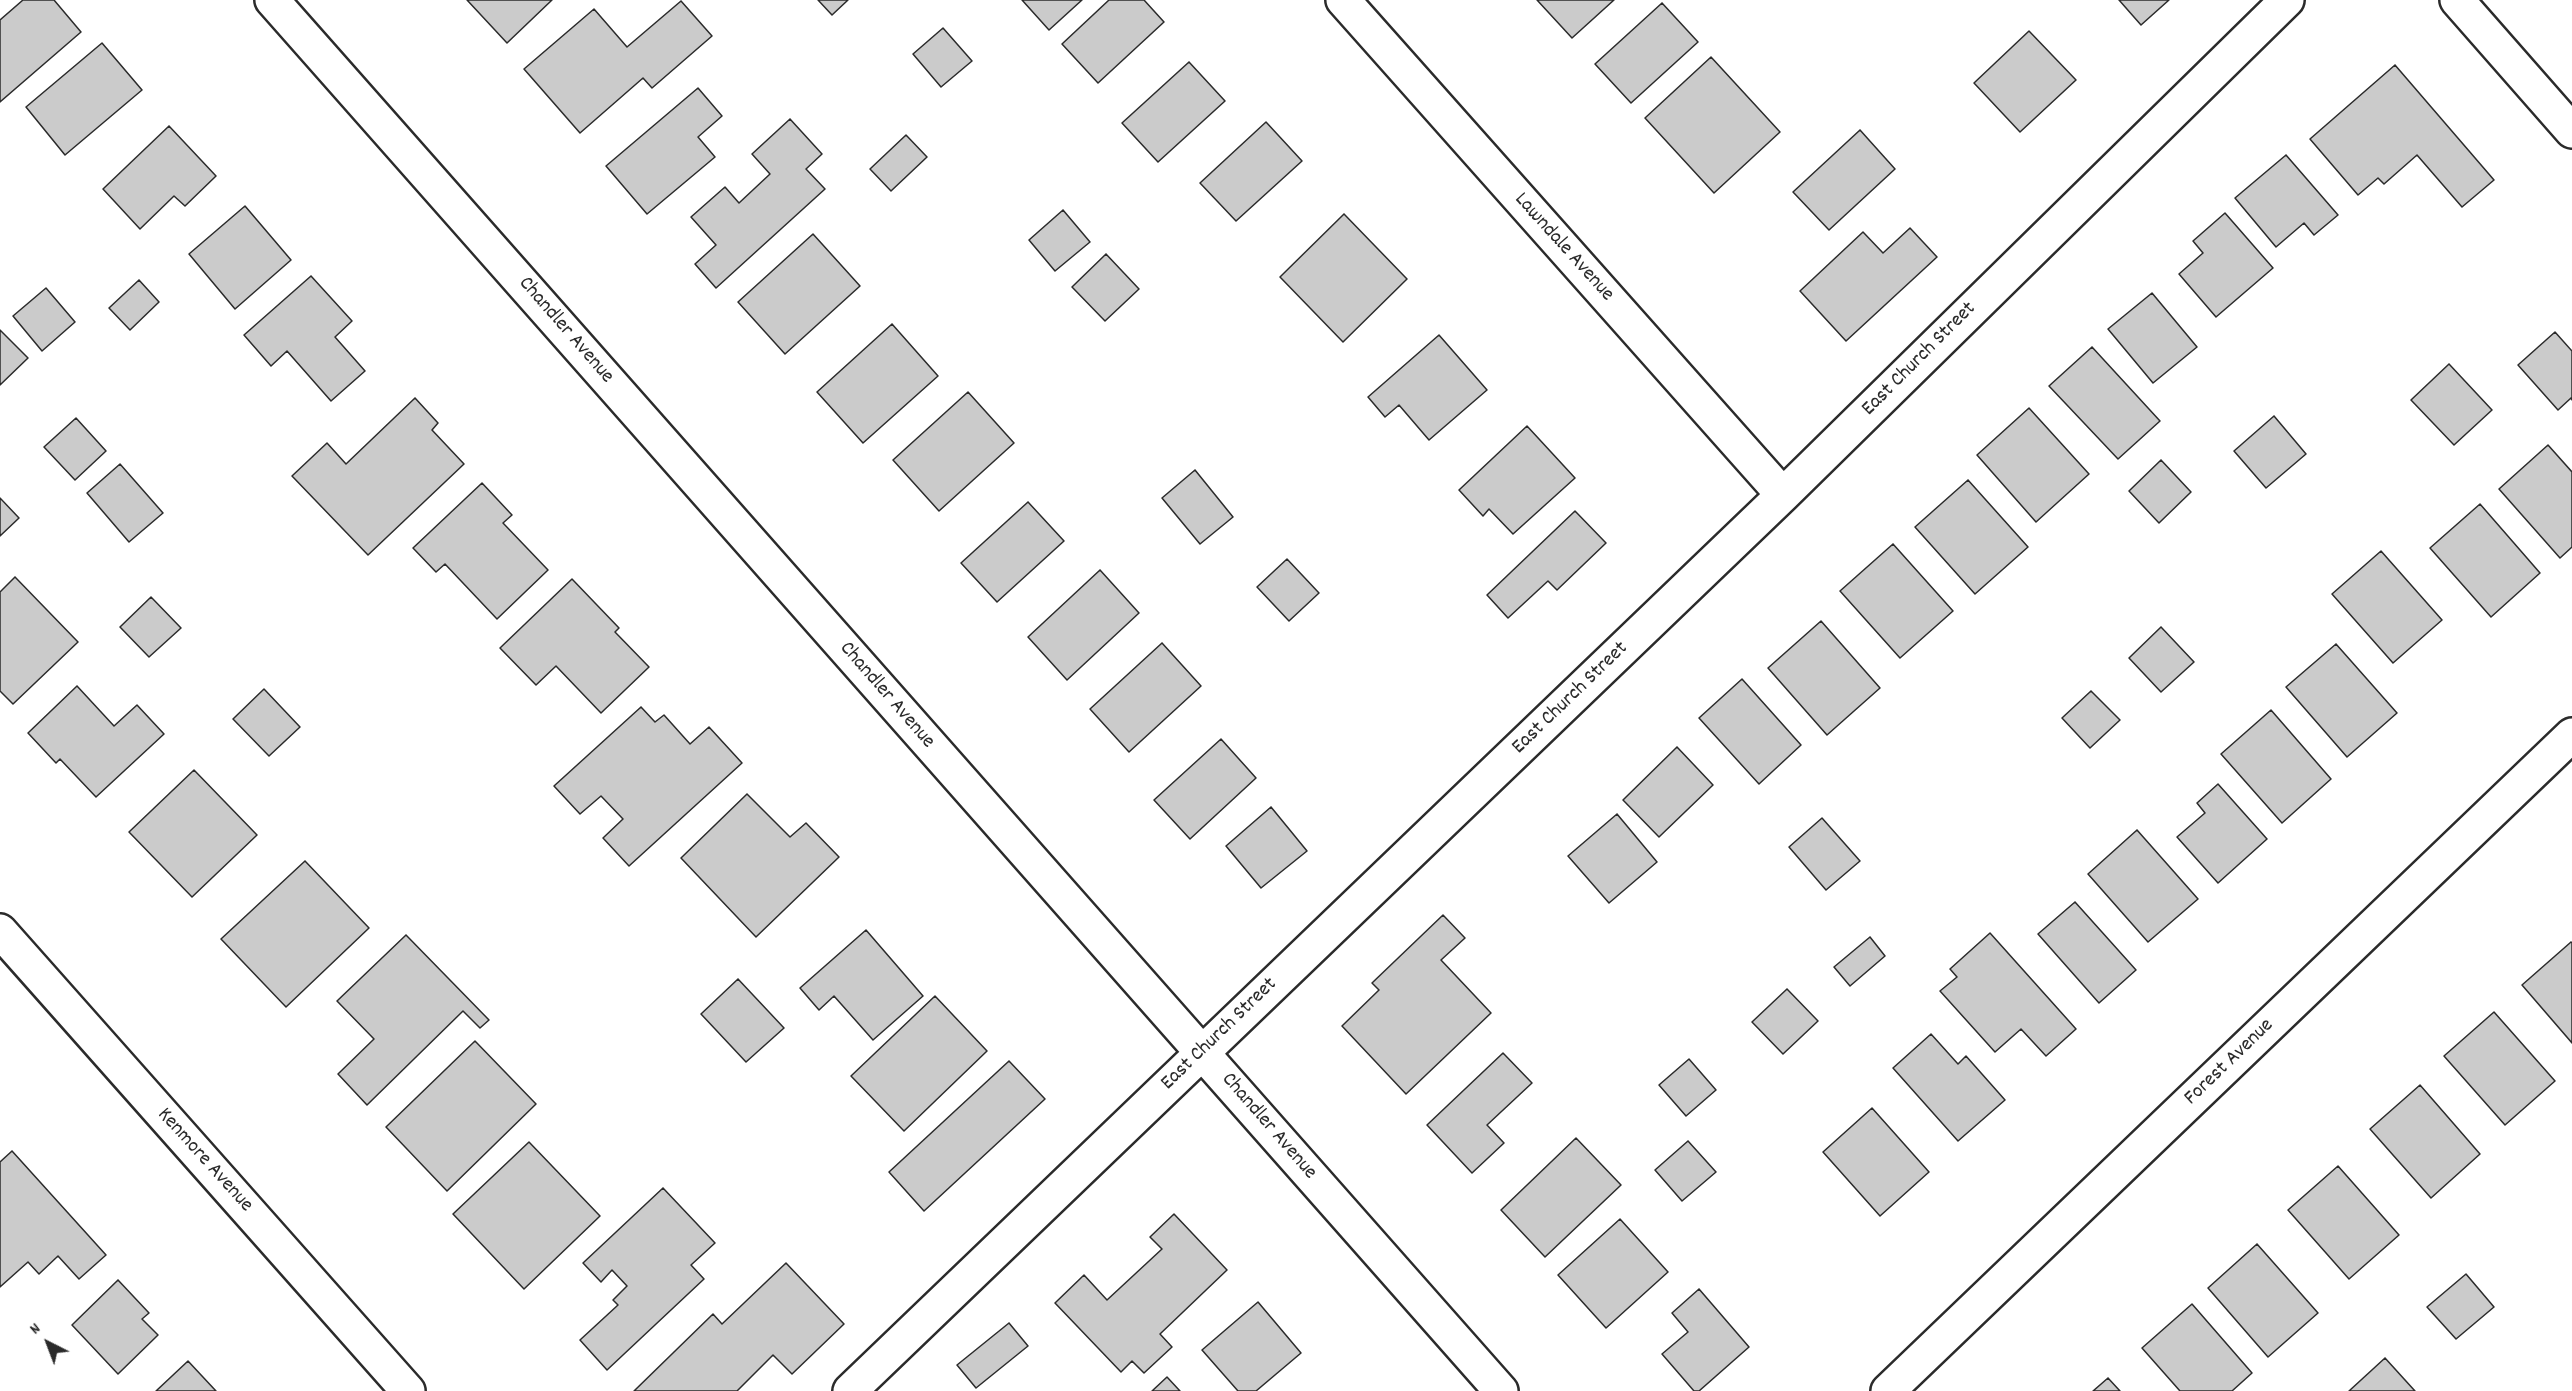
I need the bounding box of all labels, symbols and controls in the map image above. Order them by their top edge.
street label: Lawndale Avenue [1508,188,1618,308]
street label: Chandler Avenue [512,272,618,390]
street label: East Church Street [1858,298,1982,422]
street label: Chandler Avenue [833,637,939,755]
street label: East Church Street [1508,637,1634,761]
street label: East Church Street [1157,973,1283,1097]
street label: Forest Avenue [2180,1014,2280,1112]
street label: Chandler Avenue [1215,1068,1321,1186]
street label: Kenmore Avenue [151,1104,257,1218]
north arrow [18,1313,78,1373]
text: N [25,1318,46,1340]

